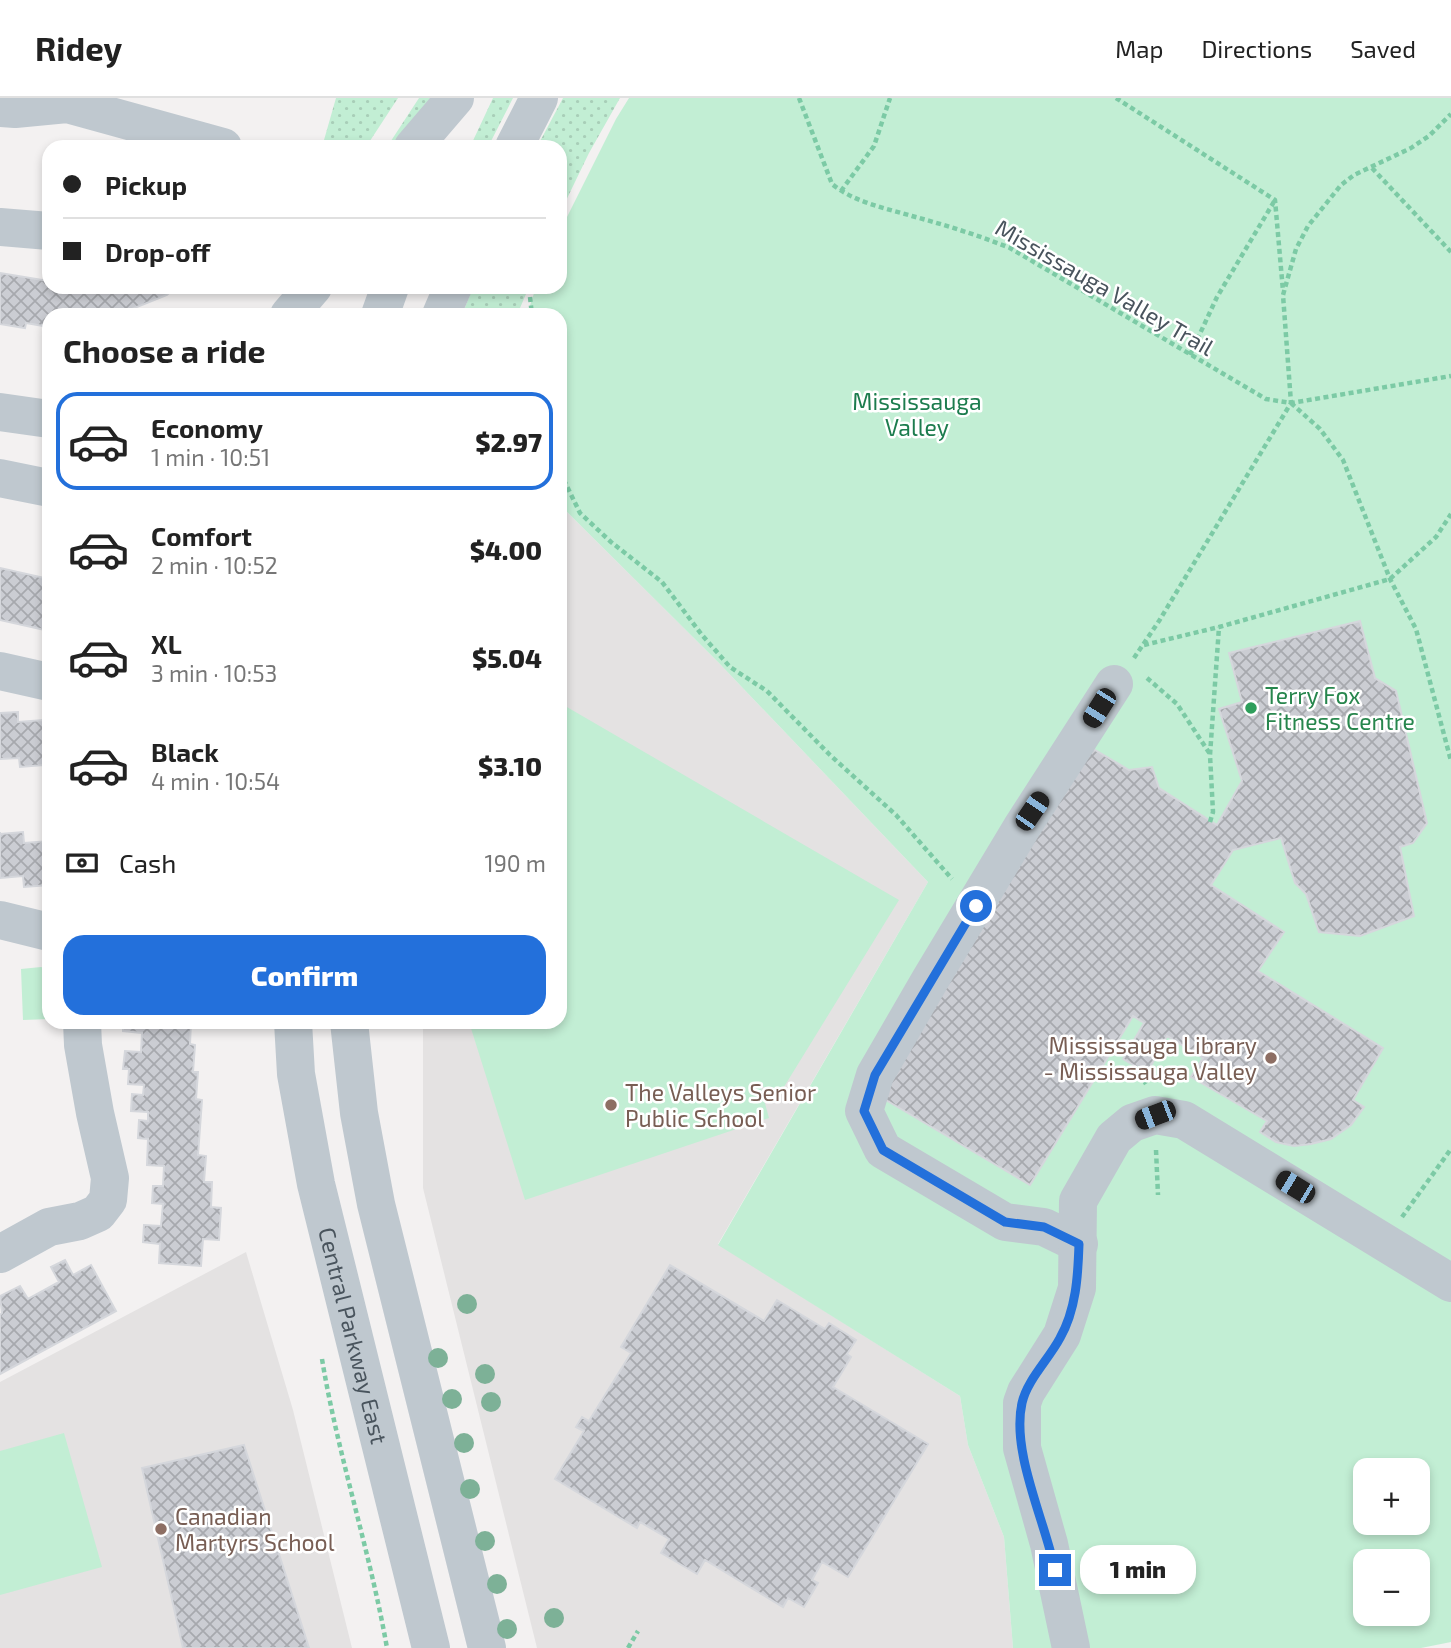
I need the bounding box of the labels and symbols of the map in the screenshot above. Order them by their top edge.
street label: Mississauga Valley Trail [991,213,1219,361]
park label: Mississauga Valley [852,387,982,441]
place label: Terry Fox Fitness Centre [1265,681,1415,735]
car [1079,685,1120,731]
marker: Terry Fox Fitness Centre [1243,700,1259,716]
car [1012,788,1053,834]
route start [960,890,992,922]
place label: Mississauga Library - Mississauga Valley [1043,1031,1257,1085]
marker: Mississauga Library - Mississauga Valley [1263,1050,1279,1066]
place label: The Valleys Senior Public School [625,1078,816,1132]
marker: The Valleys Senior Public School [603,1097,619,1113]
car [1132,1098,1179,1132]
car [1272,1167,1319,1207]
street label: Central Parkway East [313,1224,394,1447]
place label: Canadian Martyrs School [175,1502,335,1556]
marker: Canadian Martyrs School [153,1521,169,1537]
callout: 1 min [1080,1546,1195,1594]
route end [1039,1554,1071,1586]

